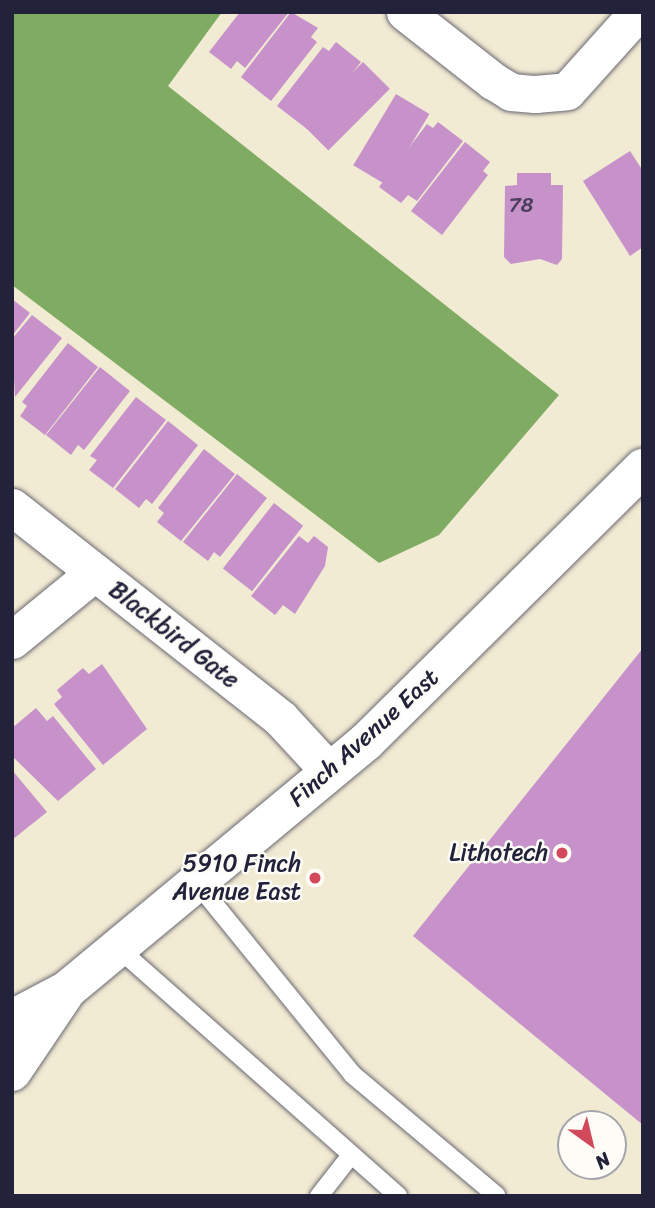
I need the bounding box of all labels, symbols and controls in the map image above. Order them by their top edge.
house number: 78 [509,192,533,218]
street label: Blackbird Gate [103,575,245,695]
street label: Finch Avenue East [283,663,445,813]
place label: Lithotech [449,839,548,867]
marker: Lithotech [554,845,570,861]
place label: 5910 Finch Avenue East [171,850,301,906]
marker: 5910 Finch Avenue East [307,870,323,886]
north arrow [557,1110,627,1180]
text: N [588,1144,618,1179]

